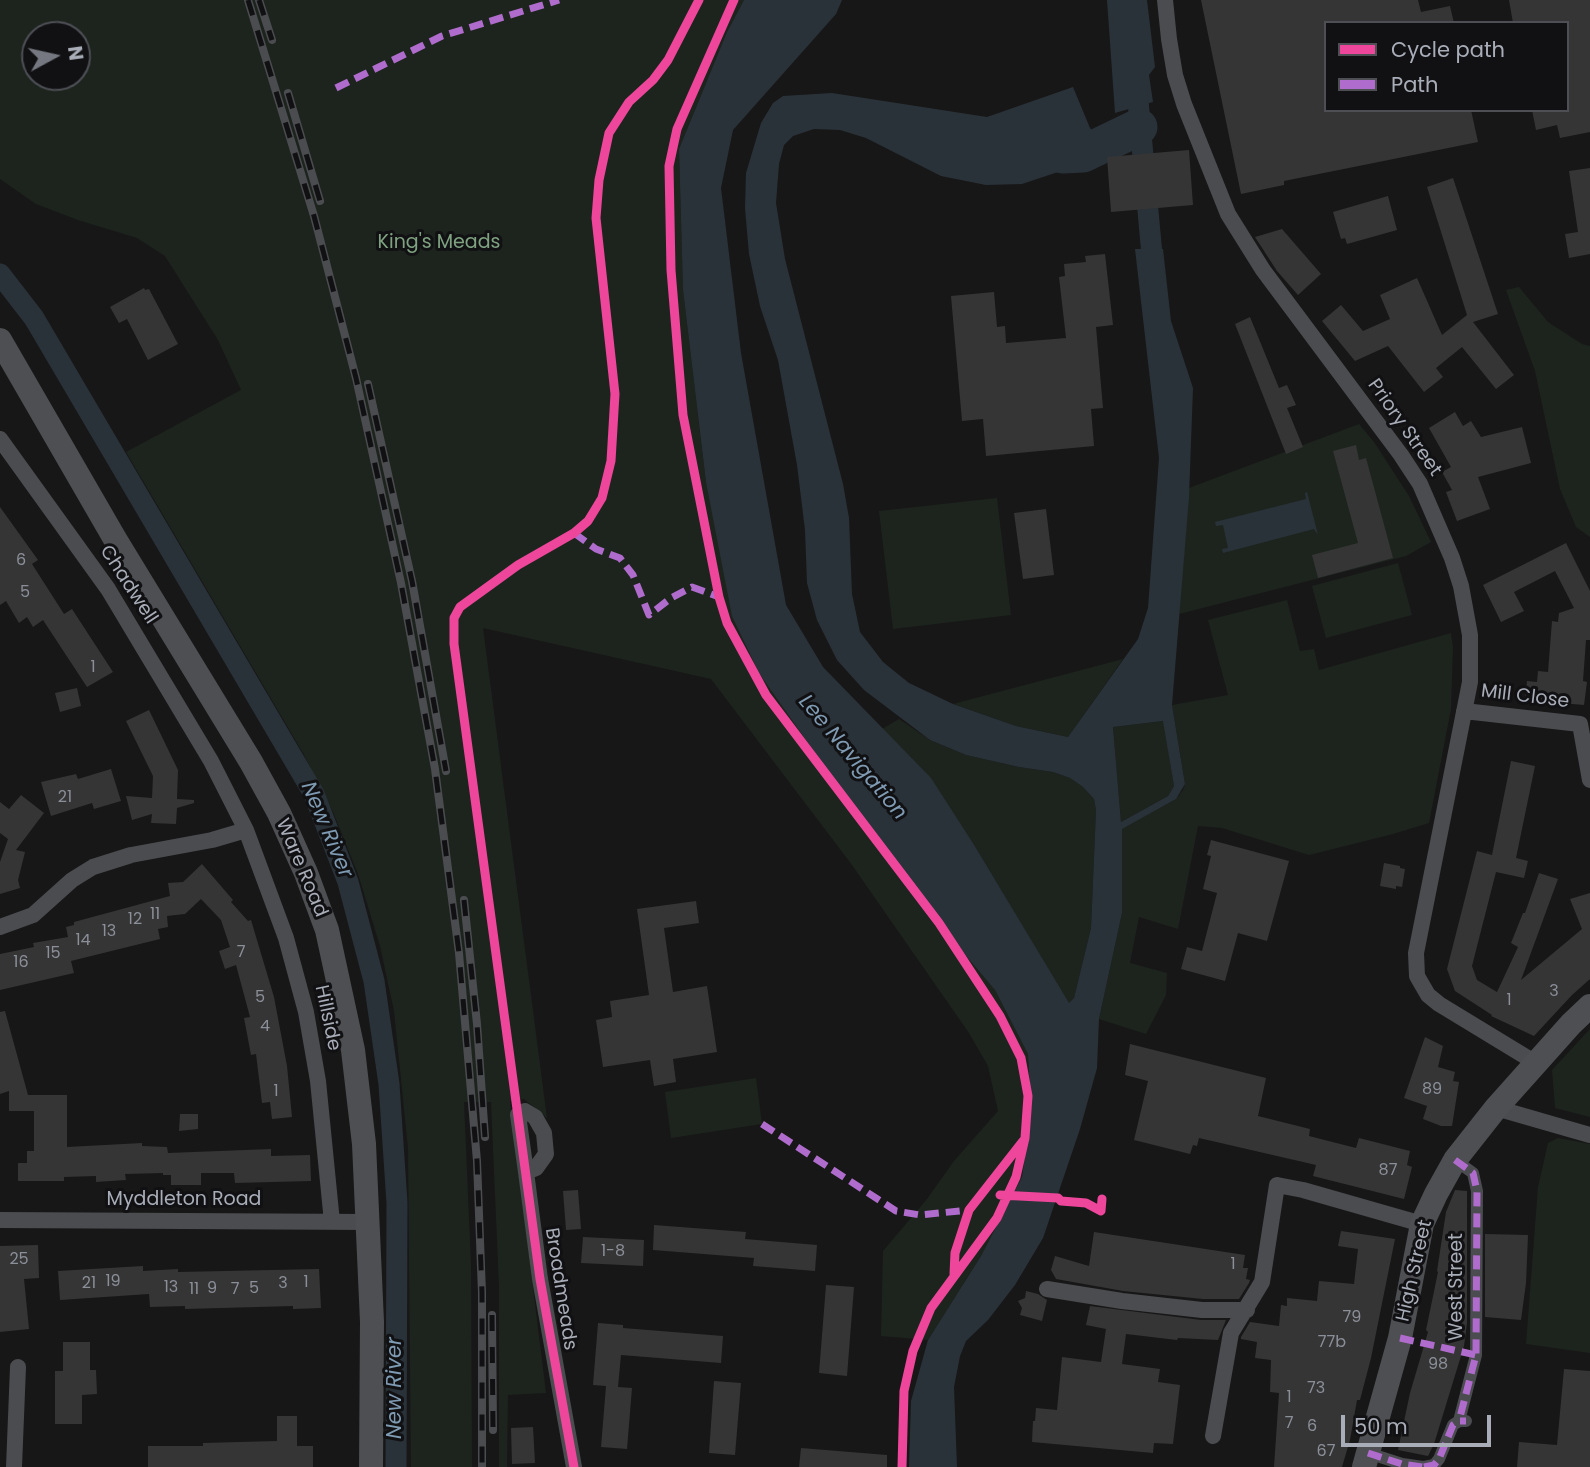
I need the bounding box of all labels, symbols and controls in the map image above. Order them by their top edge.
north arrow [21,21,91,91]
legend [1324,21,1569,112]
text: Cycle path [1391,35,1505,64]
text: N [61,44,90,62]
text: Path [1391,70,1438,99]
park label: King's Meads [378,232,500,254]
street label: Priory Street [1362,375,1446,481]
street label: Chadwell [94,541,162,629]
house number: 6 [16,551,26,571]
house number: 5 [20,583,30,603]
house number: 1 [90,658,96,678]
street label: Mill Close [1480,680,1570,714]
water label: Lee Navigation [792,690,912,826]
water label: New River [295,778,357,882]
house number: 21 [58,788,72,808]
street label: Ware Road [270,815,332,921]
house number: 11 [150,905,160,925]
house number: 12 [128,910,142,930]
house number: 13 [102,922,116,942]
house number: 14 [75,931,91,951]
house number: 7 [237,943,245,963]
house number: 15 [45,944,61,964]
house number: 16 [13,953,29,973]
house number: 3 [1549,982,1559,1002]
street label: Hillside [309,983,345,1053]
house number: 5 [255,988,265,1008]
house number: 1 [1506,991,1512,1011]
house number: 4 [260,1017,270,1037]
house number: 89 [1422,1080,1442,1100]
house number: 1 [273,1082,279,1102]
house number: 87 [1379,1161,1397,1181]
street label: Myddleton Road [107,1189,261,1211]
street label: High Street [1392,1218,1438,1324]
street label: Broadmeads [539,1226,581,1352]
street label: West Street [1446,1233,1468,1341]
house number: 1-8 [601,1242,625,1262]
house number: 25 [9,1250,29,1270]
house number: 1 [1230,1255,1236,1275]
house number: 19 [105,1272,121,1292]
house number: 1 [303,1273,309,1293]
house number: 21 [82,1274,96,1294]
house number: 3 [278,1274,288,1294]
house number: 13 [164,1278,178,1298]
house number: 9 [207,1279,217,1299]
house number: 5 [249,1279,259,1299]
house number: 11 [189,1280,199,1300]
house number: 7 [231,1280,239,1300]
house number: 79 [1343,1308,1361,1328]
house number: 77b [1318,1333,1346,1353]
water label: New River [383,1337,409,1439]
house number: 98 [1428,1355,1448,1375]
house number: 73 [1307,1379,1325,1399]
house number: 1 [1286,1388,1292,1408]
scale bar [1345,1400,1496,1444]
text: 50 m [1354,1412,1408,1441]
house number: 7 [1285,1414,1293,1434]
house number: 6 [1307,1417,1317,1437]
house number: 67 [1317,1442,1335,1462]

